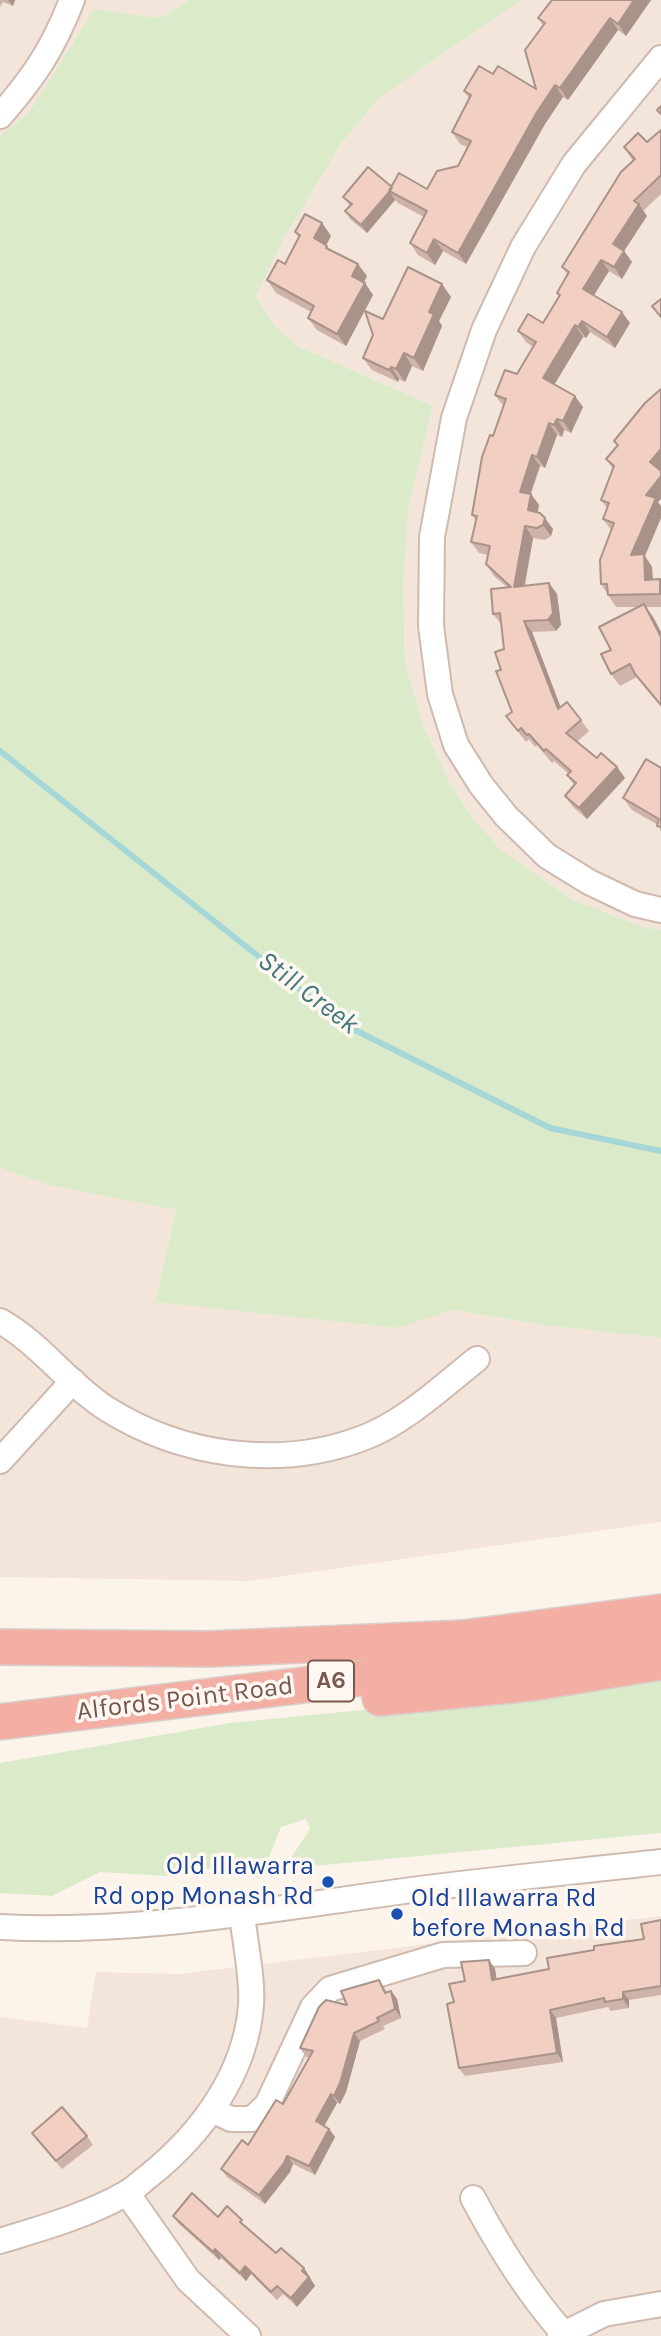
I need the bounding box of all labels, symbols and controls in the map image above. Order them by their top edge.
water label: Still Creek [251,944,365,1042]
road number: A6 [308,1660,354,1702]
street label: Alfords Point Road [75,1670,295,1728]
place label: Old Illawarra Rd opp Monash Rd [93,1851,314,1912]
marker: Old Illawarra Rd opp Monash Rd [320,1874,336,1890]
place label: Old Illawarra Rd before Monash Rd [411,1883,625,1944]
marker: Old Illawarra Rd before Monash Rd [389,1906,405,1922]

